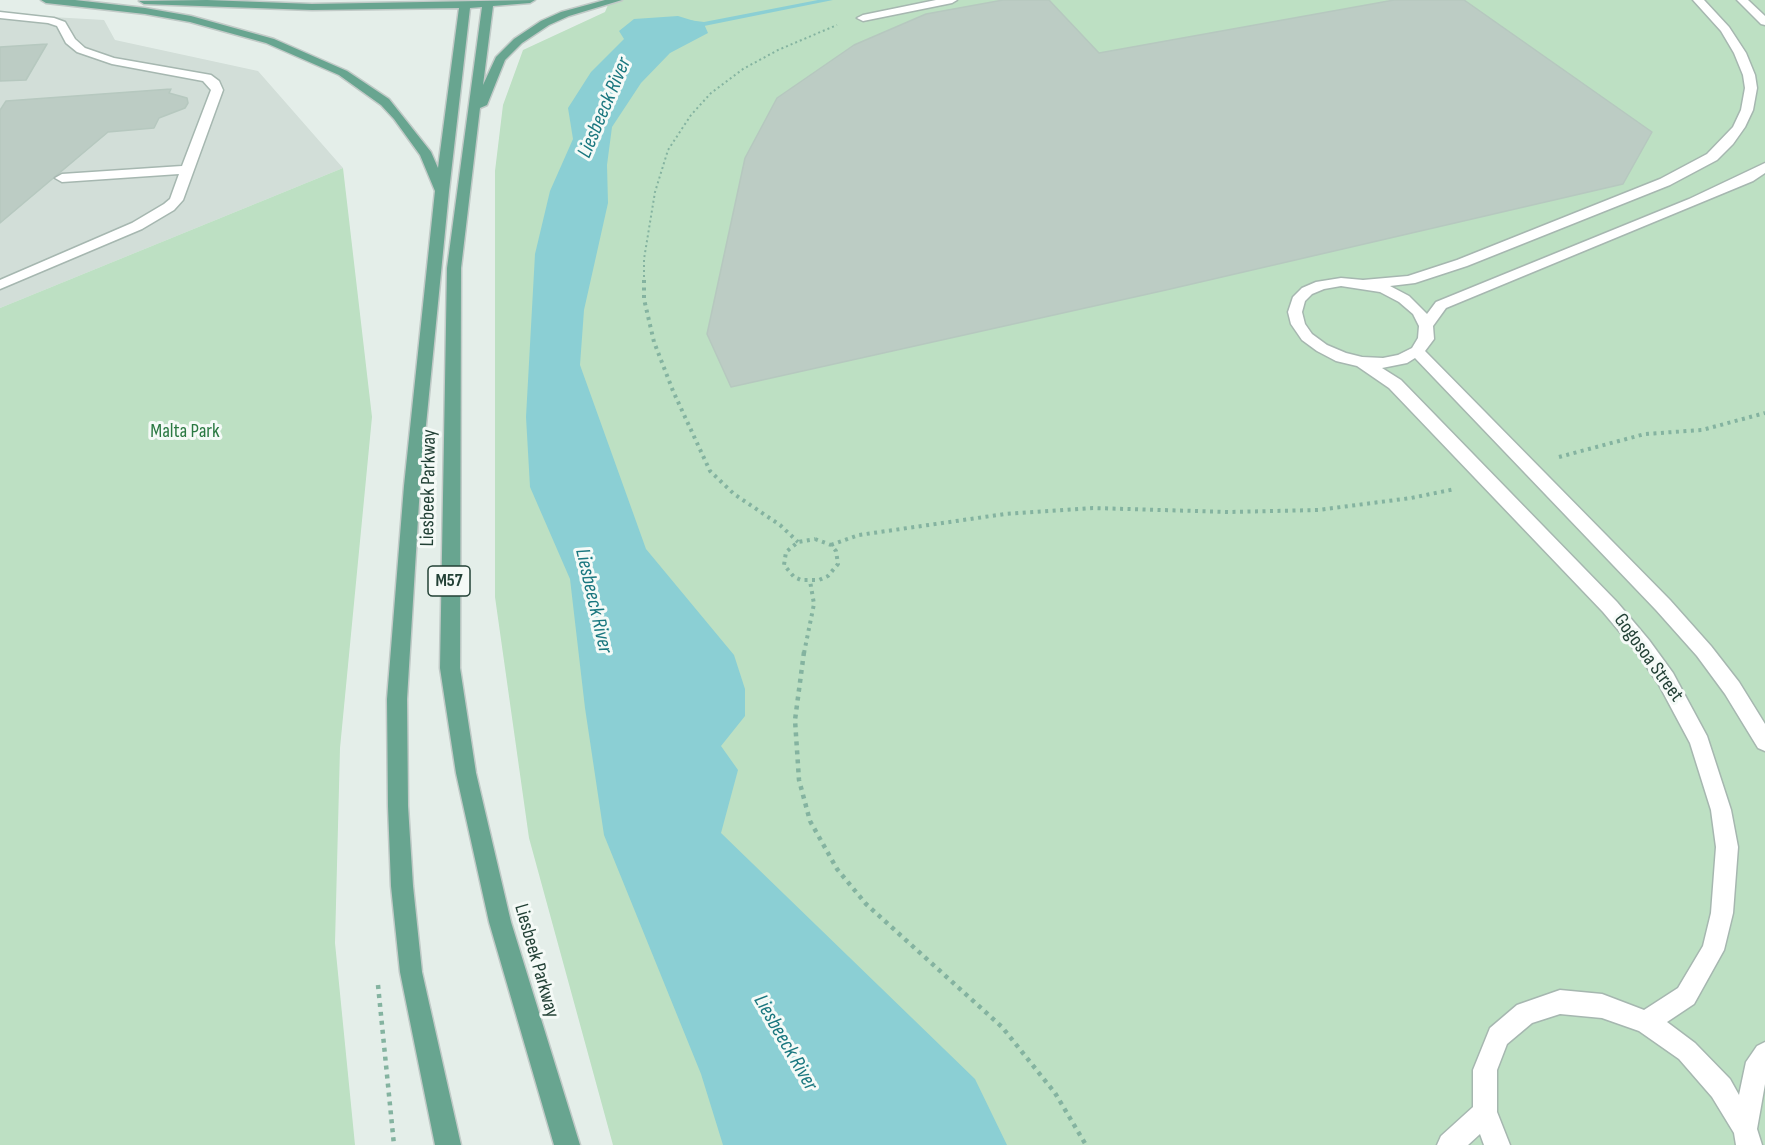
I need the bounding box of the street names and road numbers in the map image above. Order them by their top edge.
street label: Liesbeek Parkway [416,429,442,547]
road number: M57 [428,566,470,596]
street label: Gogosoa Street [1608,609,1688,707]
street label: Liesbeek Parkway [508,901,564,1021]

